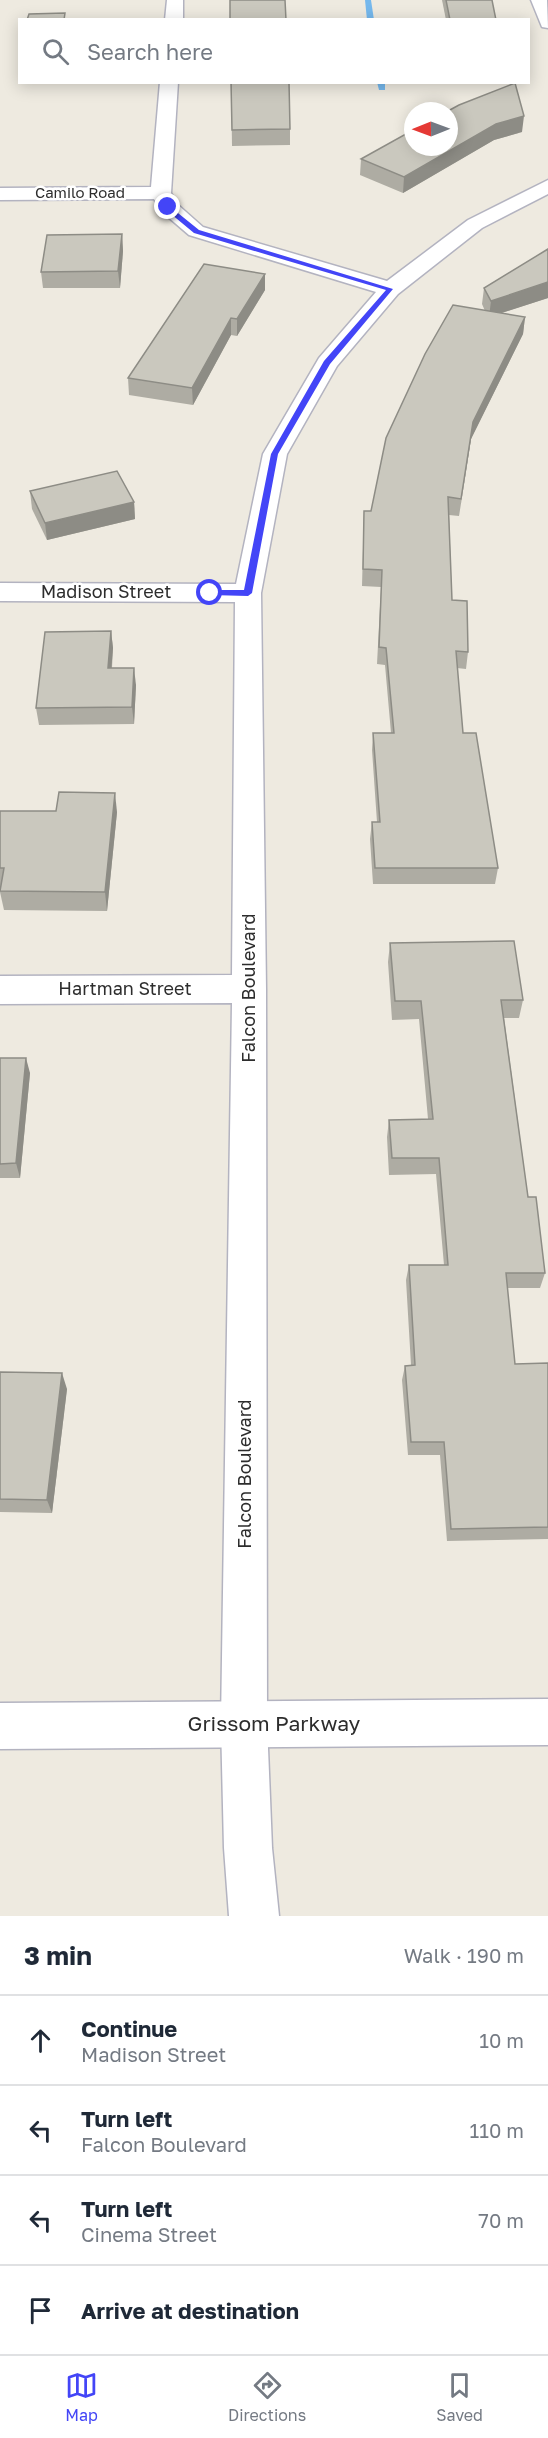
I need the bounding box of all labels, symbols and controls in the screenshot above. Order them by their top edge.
search box [18,18,530,84]
icon: search [39,35,72,68]
text: Search here [87,38,213,65]
north arrow [404,102,458,156]
street label: Camilo Road [35,183,125,201]
route end [154,193,180,219]
route start [196,579,222,605]
street label: Madison Street [41,580,171,602]
street label: Falcon Boulevard [237,913,259,1063]
street label: Hartman Street [58,977,192,999]
street label: Falcon Boulevard [233,1399,255,1549]
street label: Grissom Parkway [188,1710,361,1736]
text: 3 min [24,1940,92,1971]
text: Walk · 190 m [404,1943,524,1967]
text: Continue [81,2015,177,2042]
icon: ahead [24,2024,57,2057]
text: 10 m [479,2028,524,2052]
text: Madison Street [81,2042,226,2066]
text: Turn left [81,2105,172,2132]
icon: left [24,2114,57,2147]
text: 110 m [470,2118,524,2142]
text: Falcon Boulevard [81,2132,247,2156]
text: Turn left [81,2195,172,2222]
icon: left [24,2204,57,2237]
text: 70 m [478,2208,524,2232]
text: Cinema Street [81,2222,217,2246]
icon: arrive [24,2294,57,2327]
text: Arrive at destination [81,2297,299,2324]
tab: Map [65,2369,98,2425]
tab: Directions [228,2369,306,2425]
tab: Saved [436,2369,483,2425]

